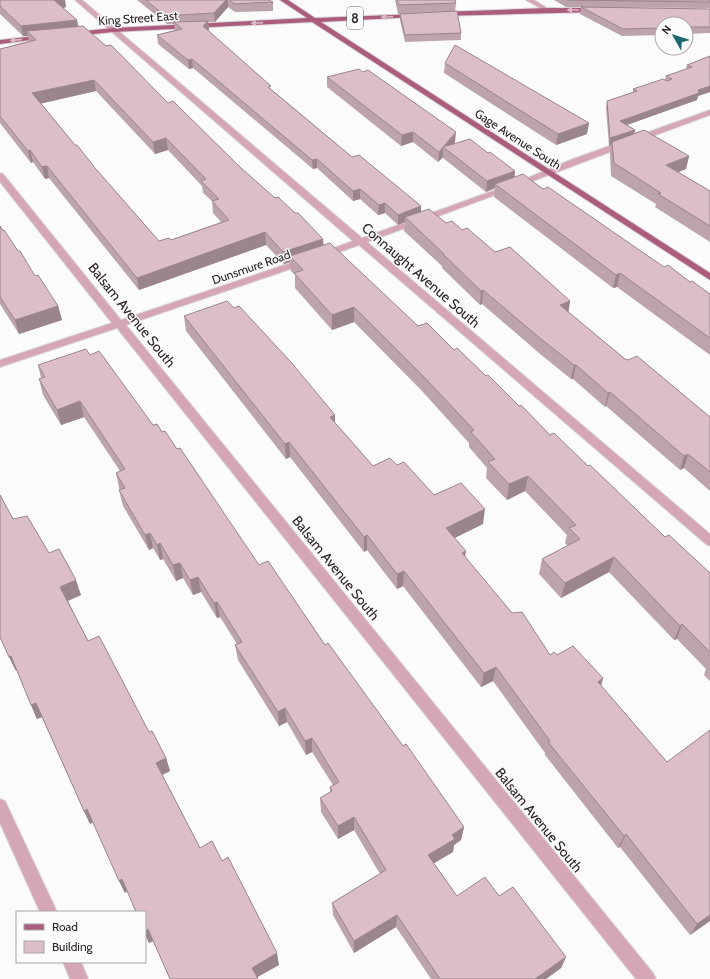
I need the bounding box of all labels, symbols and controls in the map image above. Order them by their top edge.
road number: 8 [347,7,363,29]
one-way arrow [566,7,579,13]
street label: King Street East [98,8,178,28]
one-way arrow [381,13,393,20]
north arrow [654,16,694,56]
one-way arrow [251,19,263,26]
text: N [658,22,674,37]
one-way arrow [10,37,22,43]
street label: Gage Avenue South [472,106,564,172]
street label: Connaught Avenue South [358,219,484,331]
street label: Dunsmure Road [210,247,292,287]
street label: Balsam Avenue South [84,259,180,371]
street label: Balsam Avenue South [288,512,384,624]
street label: Balsam Avenue South [491,764,587,876]
legend [16,911,146,963]
text: Road [52,919,78,934]
text: Building [52,939,94,954]

